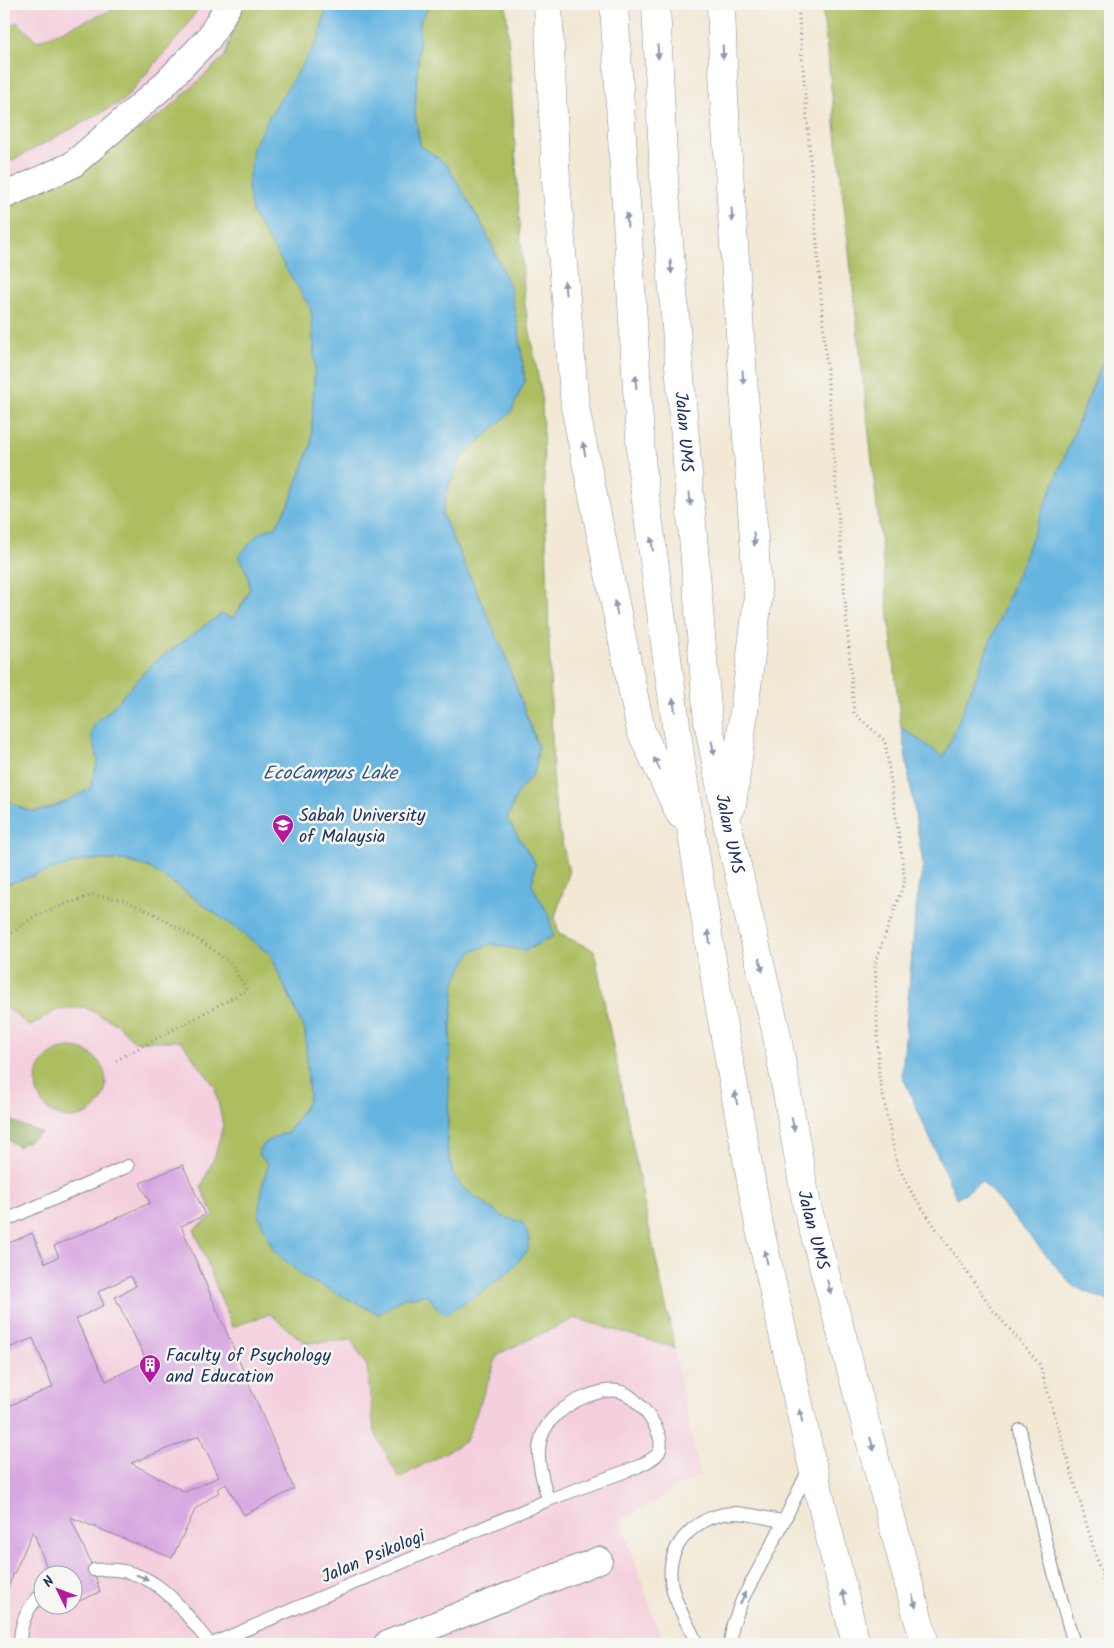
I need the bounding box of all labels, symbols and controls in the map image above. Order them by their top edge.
one-way arrow [655,45,663,61]
one-way arrow [719,45,727,61]
one-way arrow [729,207,737,223]
one-way arrow [622,212,630,228]
one-way arrow [668,259,676,275]
one-way arrow [561,279,569,295]
one-way arrow [740,369,748,385]
one-way arrow [632,374,640,390]
street label: Jalan UMS [665,391,701,474]
one-way arrow [579,440,587,456]
one-way arrow [686,491,694,507]
one-way arrow [751,531,759,547]
one-way arrow [648,536,656,552]
one-way arrow [612,600,620,616]
one-way arrow [669,697,677,713]
one-way arrow [710,740,718,756]
one-way arrow [653,757,661,771]
water label: EcoCampus Lake [263,759,400,789]
street label: Jalan UMS [706,792,752,878]
place label: Sabah University of Malaysia [299,802,426,852]
school or university icon: Sabah University of Malaysia [271,813,295,844]
one-way arrow [704,929,712,945]
one-way arrow [757,957,765,972]
one-way arrow [732,1089,740,1105]
one-way arrow [789,1116,797,1132]
street label: Jalan UMS [789,1188,837,1274]
one-way arrow [762,1250,770,1265]
one-way arrow [825,1279,833,1295]
place label: Faculty of Psychology and Education [166,1342,332,1392]
building icon: Faculty of Psychology and Education [138,1353,162,1384]
one-way arrow [797,1408,805,1424]
one-way arrow [868,1436,876,1451]
street label: Jalan Psikologi [317,1522,431,1592]
north arrow [32,1566,82,1616]
text: N [38,1571,60,1593]
one-way arrow [134,1574,149,1582]
one-way arrow [840,1589,848,1604]
one-way arrow [740,1591,748,1605]
one-way arrow [911,1593,919,1608]

